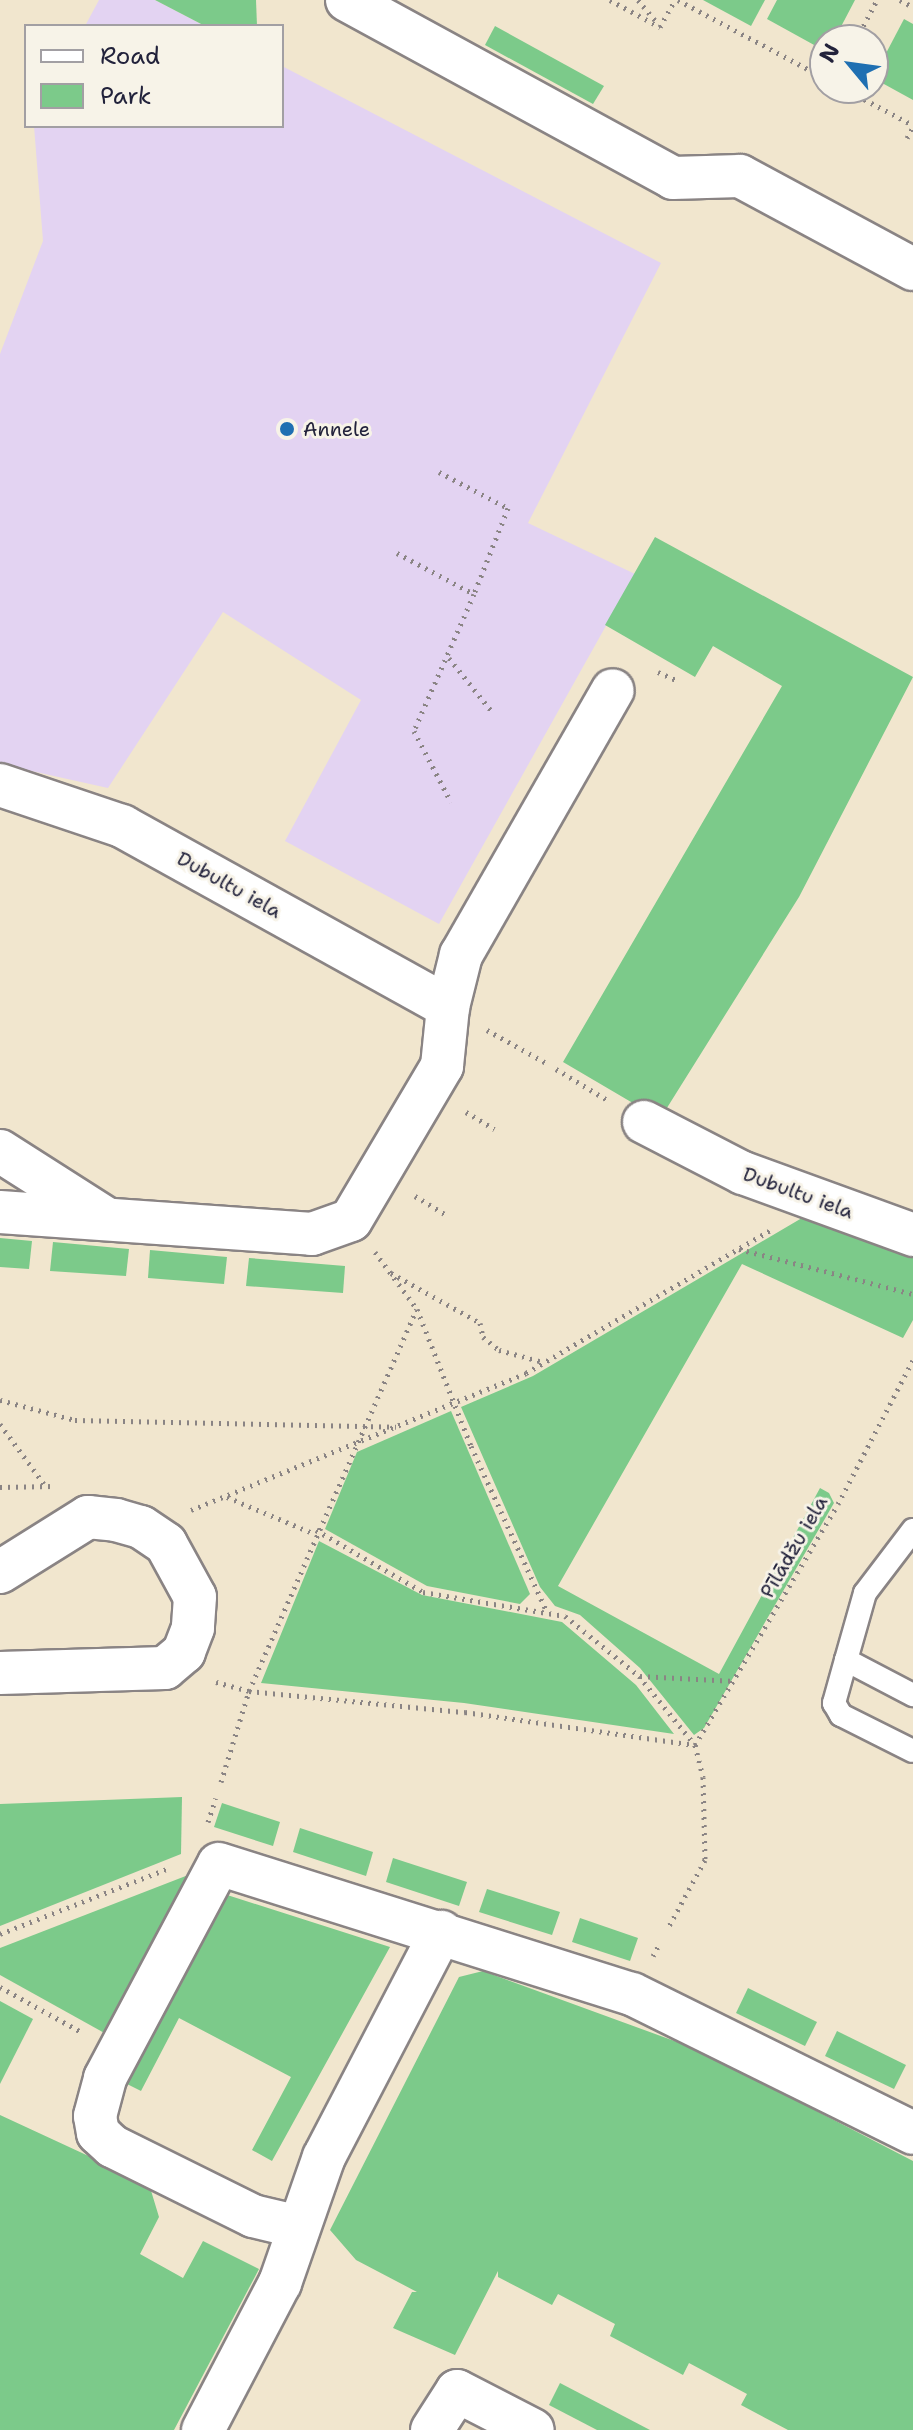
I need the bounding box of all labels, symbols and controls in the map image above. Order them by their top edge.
legend [24,24,284,128]
north arrow [809,24,889,104]
text: N [812,38,846,68]
text: Road [100,40,160,72]
text: Park [100,80,152,112]
place label: Annele [303,417,370,441]
marker: Annele [278,420,296,438]
street label: Dubultu iela [173,846,285,924]
street label: Dubultu iela [740,1162,856,1224]
street label: Pīlādžu iela [755,1492,833,1602]

